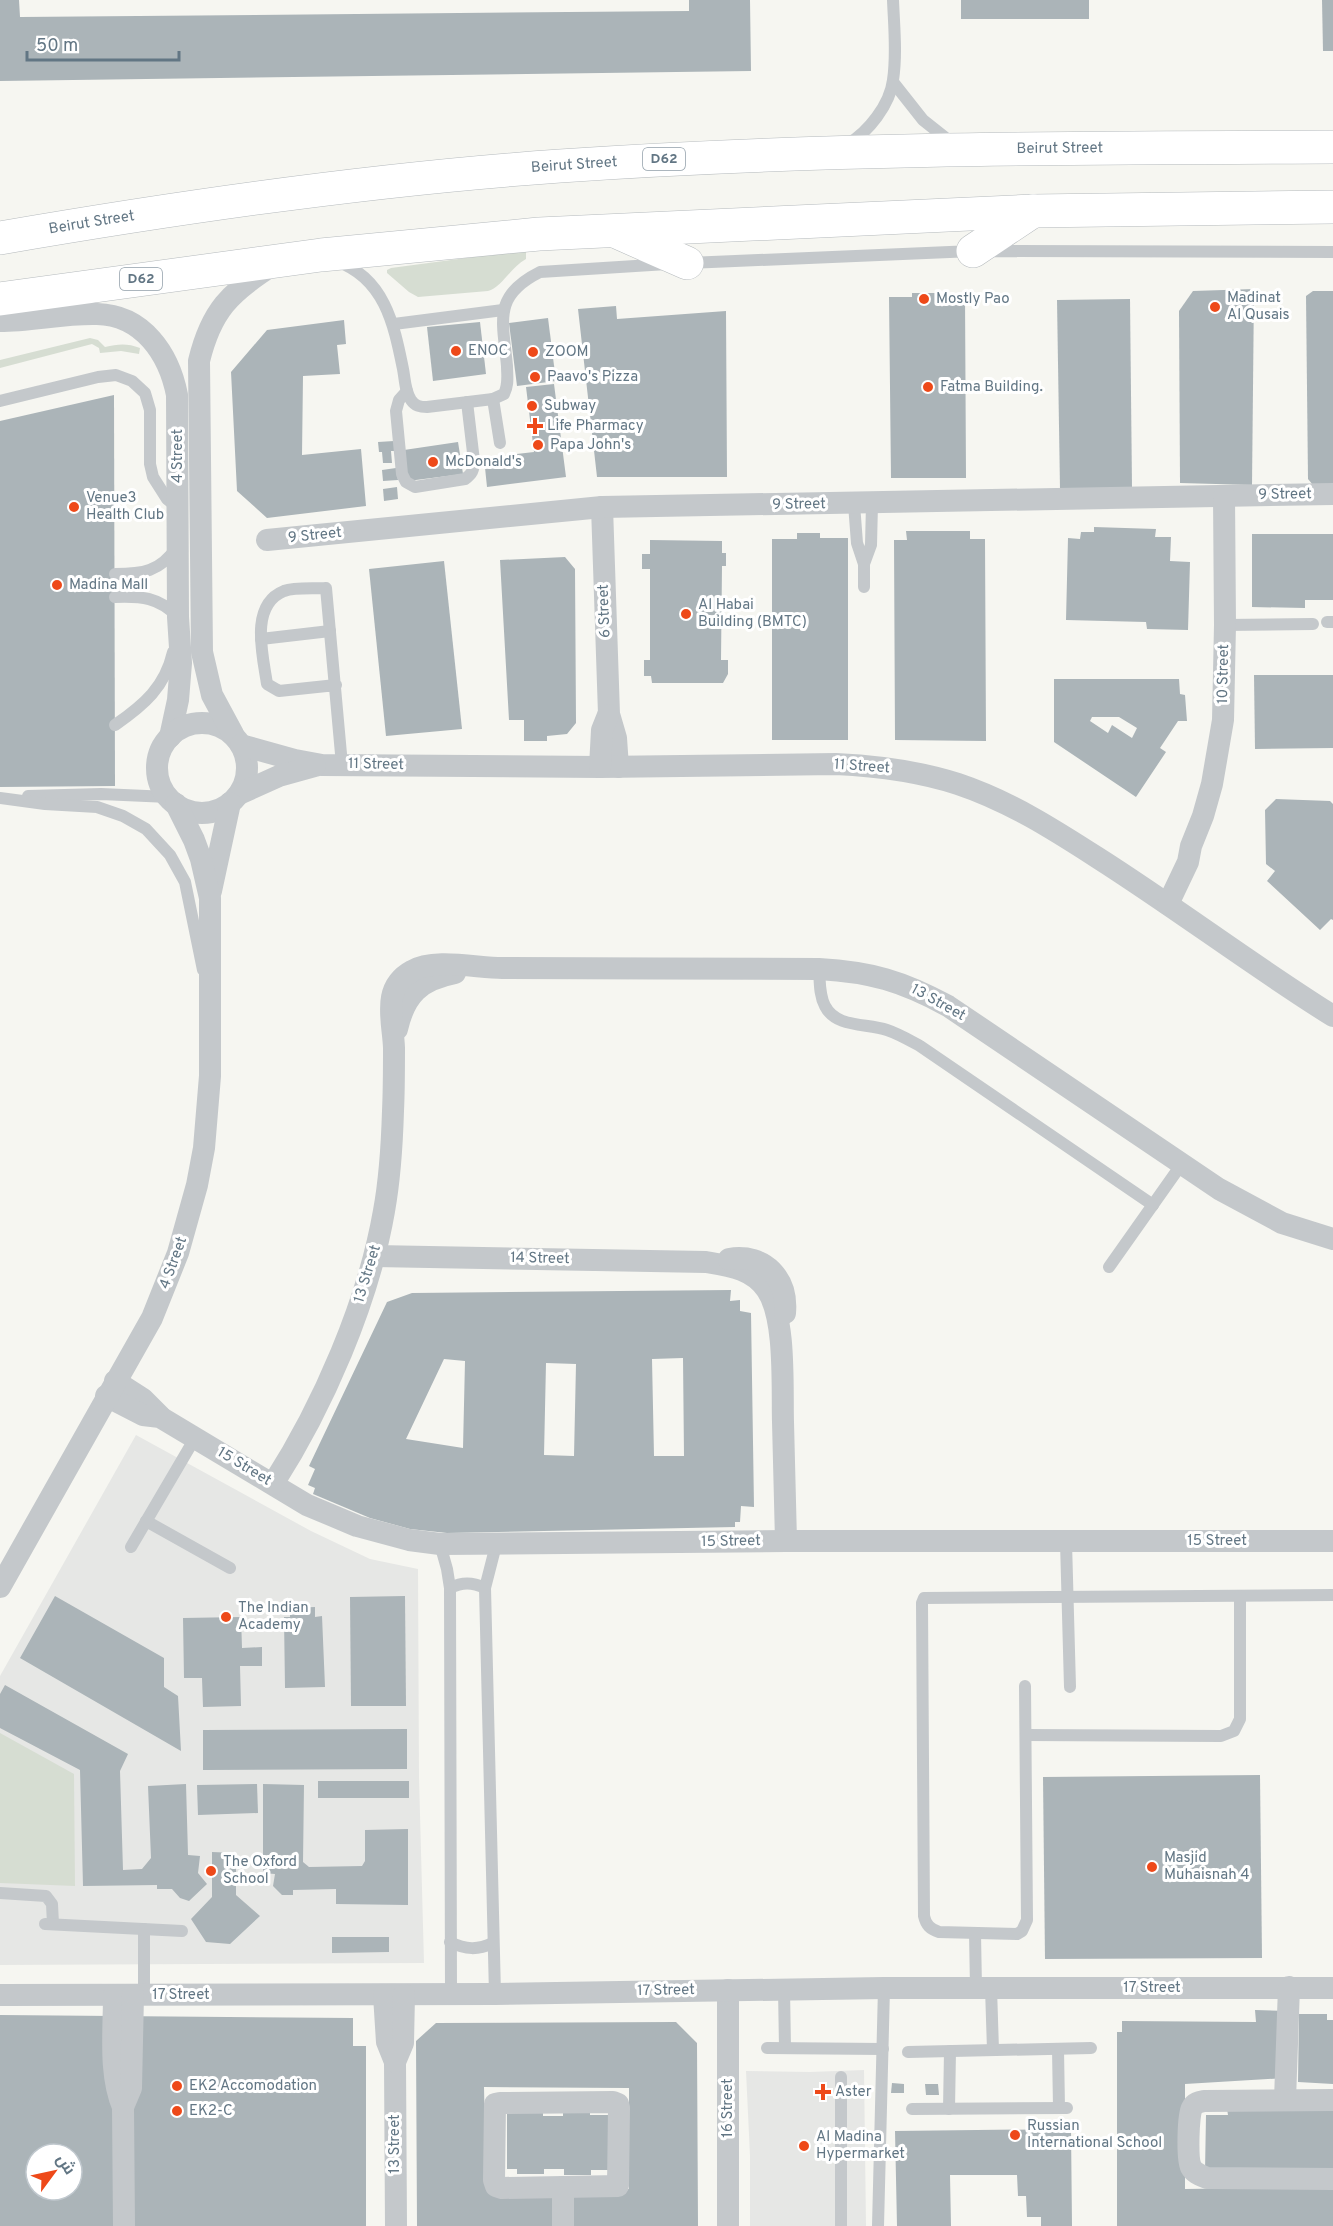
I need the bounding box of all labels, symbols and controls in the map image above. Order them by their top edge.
scale bar [27,24,178,62]
text: 50 m [36,35,78,58]
street label: Beirut Street [1016,139,1103,159]
road number: D62 [643,148,685,170]
street label: Beirut Street [530,153,618,178]
street label: Beirut Street [47,206,136,239]
road number: D62 [120,268,162,290]
place label: Madinat Al Qusais [1227,289,1290,325]
place label: Mostly Pao [936,290,1010,309]
marker: Mostly Pao [917,292,931,306]
marker: Madinat Al Qusais [1208,300,1222,314]
place label: ENOC [468,342,508,361]
place label: ZOOM [545,343,589,362]
marker: ENOC [449,344,463,358]
marker: ZOOM [526,345,540,359]
place label: Paavo's Pizza [547,368,638,387]
marker: Paavo's Pizza [528,370,542,384]
place label: Fatma Building. [940,378,1043,397]
marker: Fatma Building. [921,380,935,394]
place label: Subway [544,397,596,416]
marker: Subway [525,399,539,413]
place label: Life Pharmacy [547,417,644,436]
marker: Life Pharmacy [528,419,542,433]
street label: 4 Street [169,429,188,483]
place label: Papa John's [550,436,631,455]
marker: Papa John's [531,438,545,452]
place label: McDonald's [445,453,522,472]
marker: McDonald's [426,455,440,469]
street label: 9 Street [1258,485,1312,505]
place label: Venue3 Health Club [86,489,164,525]
street label: 9 Street [772,495,826,515]
marker: Venue3 Health Club [67,500,81,514]
street label: 9 Street [287,524,343,548]
place label: Madina Mall [69,576,148,595]
marker: Madina Mall [50,578,64,592]
street label: 6 Street [595,584,615,638]
place label: Al Habai Building (BMTC) [698,596,807,632]
marker: Al Habai Building (BMTC) [679,607,693,621]
street label: 10 Street [1214,644,1234,704]
street label: 11 Street [348,755,404,775]
street label: 11 Street [833,756,891,778]
street label: 13 Street [907,980,969,1026]
street label: 4 Street [156,1234,192,1292]
street label: 13 Street [350,1243,386,1305]
street label: 14 Street [510,1249,570,1269]
street label: 15 Street [214,1443,274,1491]
street label: 15 Street [701,1532,761,1552]
street label: 15 Street [1187,1532,1247,1551]
place label: The Indian Academy [238,1599,309,1635]
marker: The Indian Academy [219,1610,233,1624]
place label: Masjid Muhaisnah 4 [1164,1849,1249,1885]
place label: The Oxford School [223,1853,297,1889]
marker: Masjid Muhaisnah 4 [1145,1860,1159,1874]
marker: The Oxford School [204,1864,218,1878]
street label: 17 Street [1123,1979,1181,1998]
street label: 17 Street [637,1981,695,2001]
street label: 17 Street [152,1986,210,2005]
place label: EK2 Accomodation [189,2077,317,2096]
street label: 16 Street [719,2078,738,2138]
marker: EK2 Accomodation [170,2079,184,2093]
place label: Aster [835,2083,872,2102]
marker: Aster [816,2085,830,2099]
place label: EK2-C [189,2102,233,2121]
marker: EK2-C [170,2104,184,2118]
street label: 13 Street [386,2114,405,2174]
place label: Russian International School [1027,2117,1162,2153]
place label: Al Madina Hypermarket [816,2128,905,2164]
marker: Russian International School [1008,2128,1022,2142]
marker: Al Madina Hypermarket [797,2139,811,2153]
north arrow [24,2142,84,2202]
text: ش [51,2151,79,2179]

